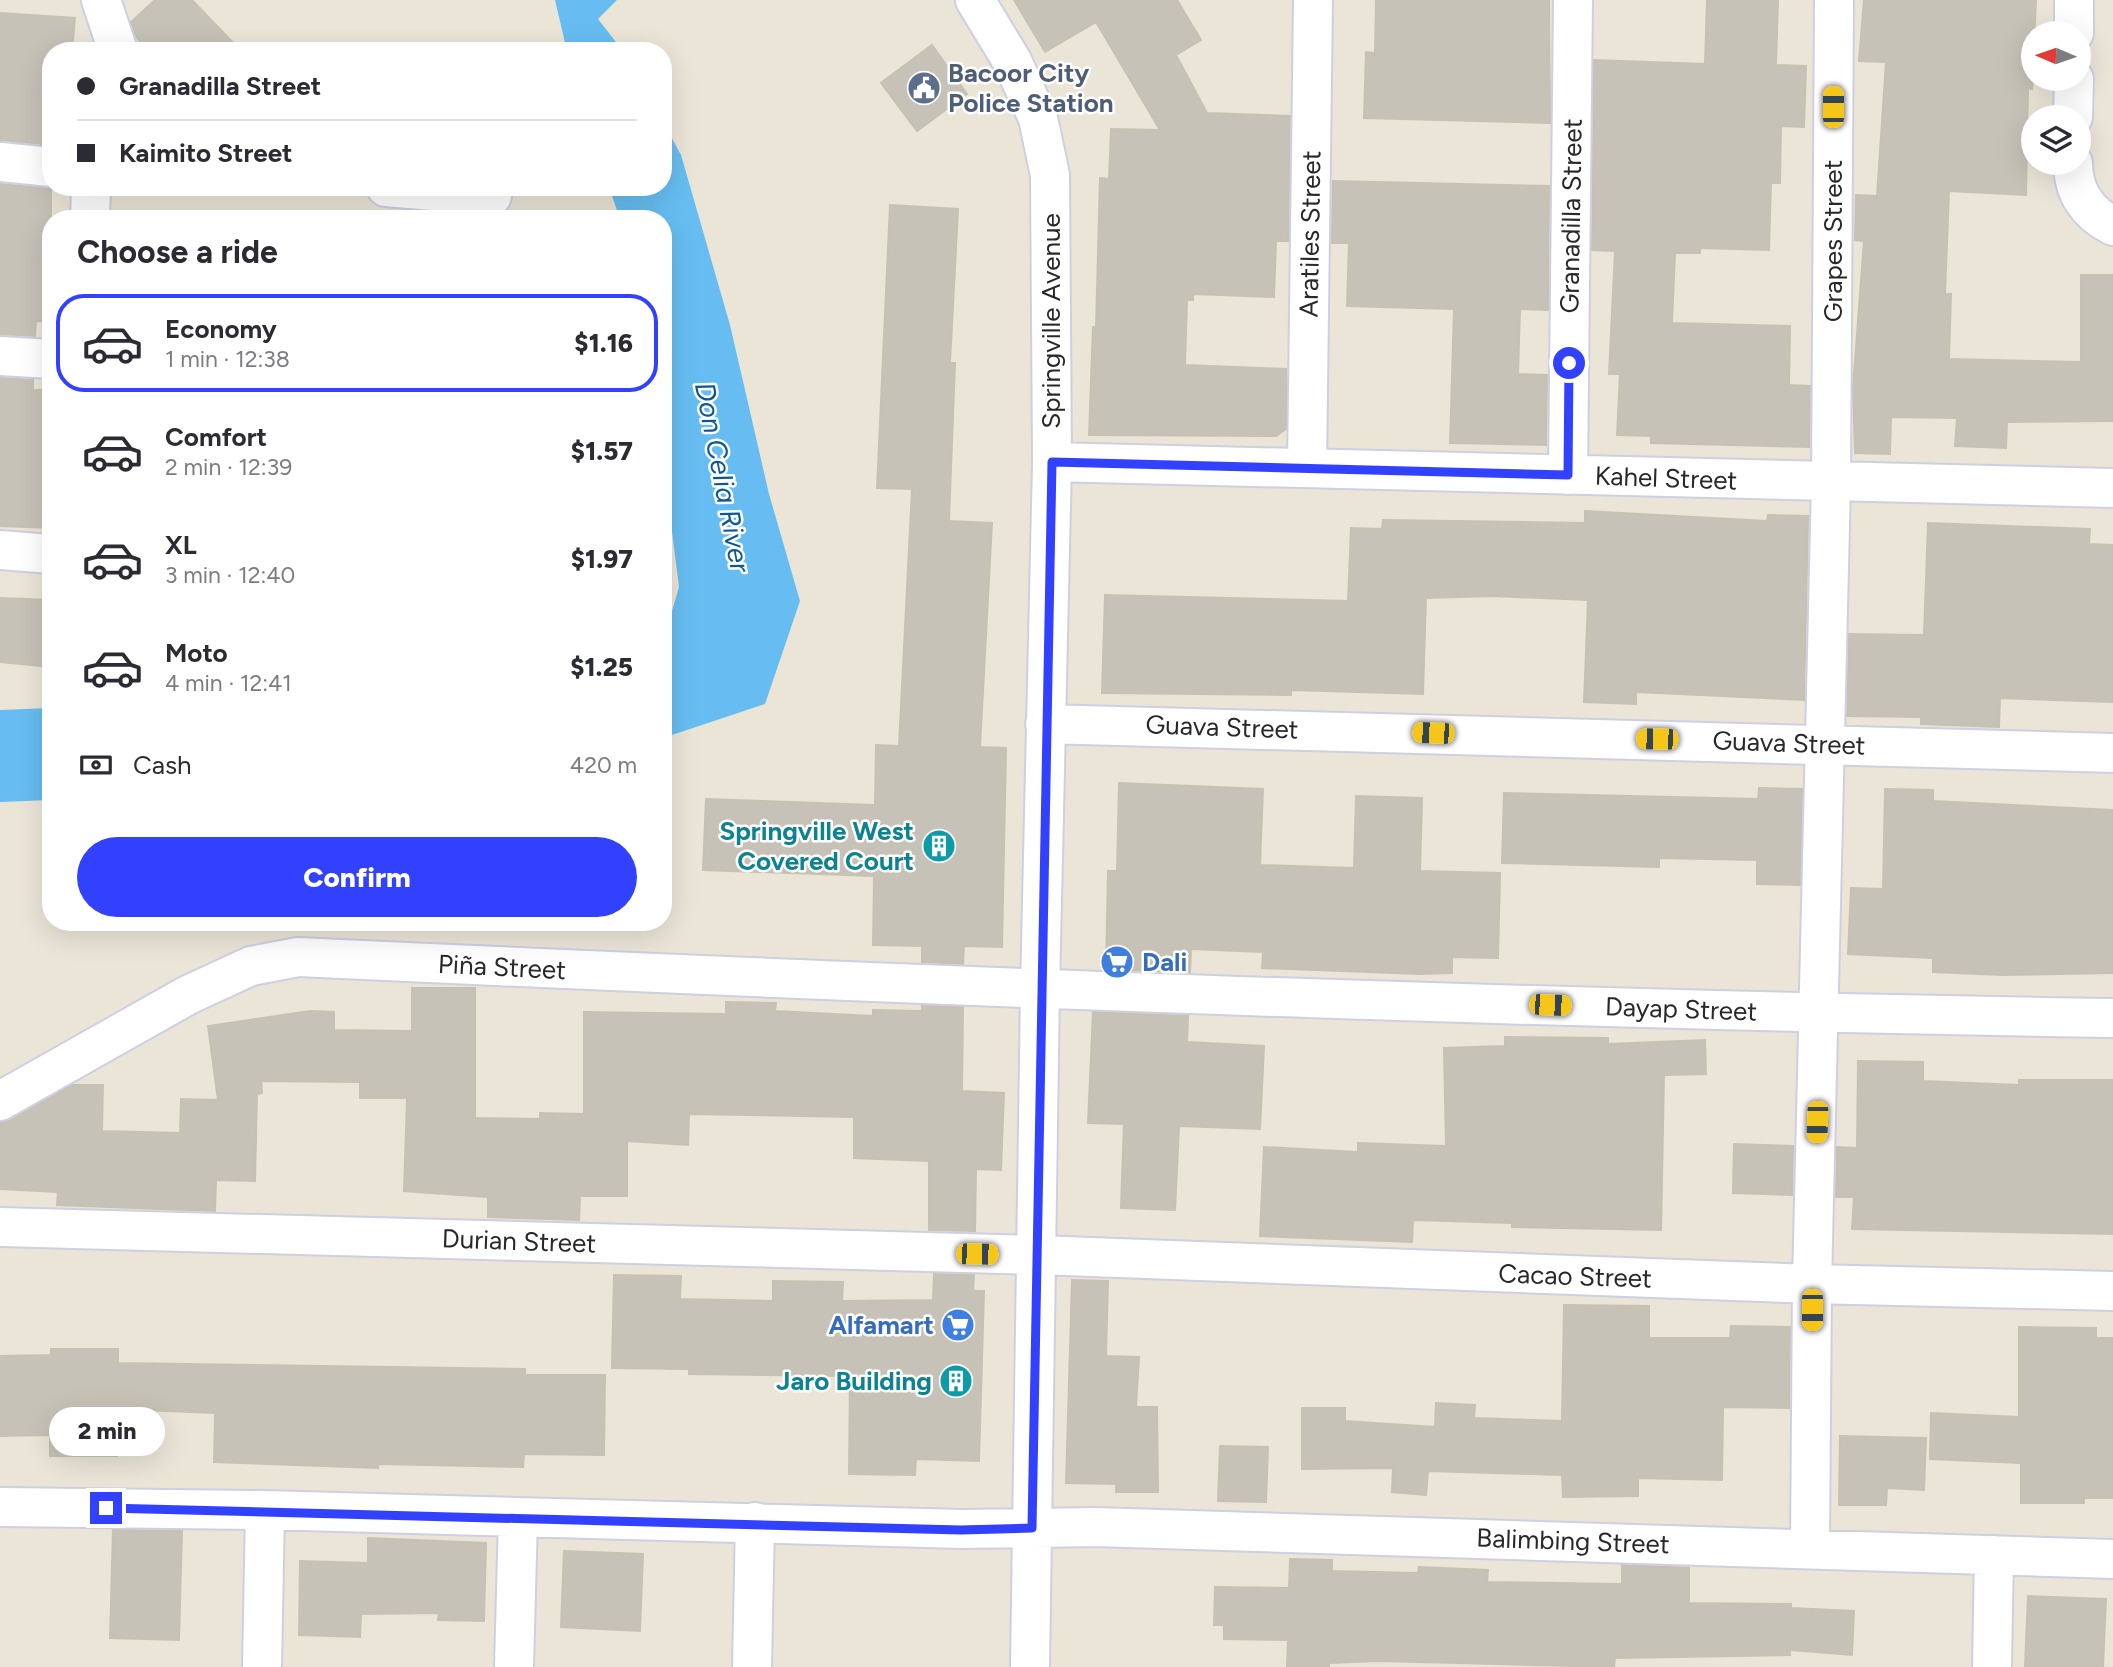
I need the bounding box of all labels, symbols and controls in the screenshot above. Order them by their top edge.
north arrow [2021,21,2091,91]
map controls [2021,21,2091,175]
place label: Bacoor City Police Station [948,57,1114,119]
public building icon: Bacoor City Police Station [905,69,943,107]
text: Granadilla Street [119,70,321,102]
car [1823,86,1844,128]
button: layers [2021,105,2091,175]
street label: Granadilla Street [1553,118,1589,314]
text: Kaimito Street [119,137,293,169]
street label: Aratiles Street [1293,150,1327,318]
street label: Grapes Street [1817,159,1849,322]
street label: Springville Avenue [1035,213,1067,429]
text: Choose a ride [77,233,278,271]
icon: car [81,312,144,375]
text: Economy [165,313,277,345]
text: $1.16 [574,327,633,359]
text: 1 min · 12:38 [165,345,290,373]
route start [1553,347,1585,379]
water label: Don Celia River [688,379,758,576]
icon: car [81,420,144,483]
text: Comfort [165,421,267,453]
text: $1.57 [571,435,633,467]
text: 2 min · 12:39 [165,453,292,481]
street label: Kahel Street [1594,460,1738,496]
icon: car [81,528,144,591]
text: XL [165,529,197,561]
text: $1.97 [571,543,633,575]
text: 3 min · 12:40 [165,561,295,589]
icon: car [81,636,144,699]
text: Moto [165,637,228,669]
text: $1.25 [570,651,633,683]
text: 4 min · 12:41 [165,669,292,697]
street label: Guava Street [1145,708,1299,746]
car [1412,722,1455,744]
street label: Guava Street [1712,724,1866,762]
car [1636,728,1679,750]
icon: cash [77,746,115,784]
text: Cash [133,749,192,781]
text: 420 m [570,751,637,779]
place label: Springville West Covered Court [719,815,914,877]
building icon: Springville West Covered Court [920,827,958,865]
button: Confirm [77,837,637,917]
supermarket icon: Dali [1098,943,1136,981]
place label: Dali [1142,946,1187,978]
street label: Piña Street [437,948,567,986]
street label: Dayap Street [1604,990,1758,1028]
car [1529,994,1572,1016]
car [1806,1101,1829,1143]
street label: Durian Street [441,1222,597,1260]
car [956,1243,999,1265]
street label: Cacao Street [1498,1257,1652,1295]
car [1802,1289,1823,1331]
supermarket icon: Alfamart [939,1306,977,1344]
place label: Alfamart [828,1309,934,1341]
building icon: Jaro Building [937,1362,975,1400]
place label: Jaro Building [776,1365,932,1397]
callout: 2 min [48,1406,164,1456]
text: 2 min [78,1417,136,1445]
route end [90,1492,122,1524]
street label: Balimbing Street [1476,1522,1670,1560]

